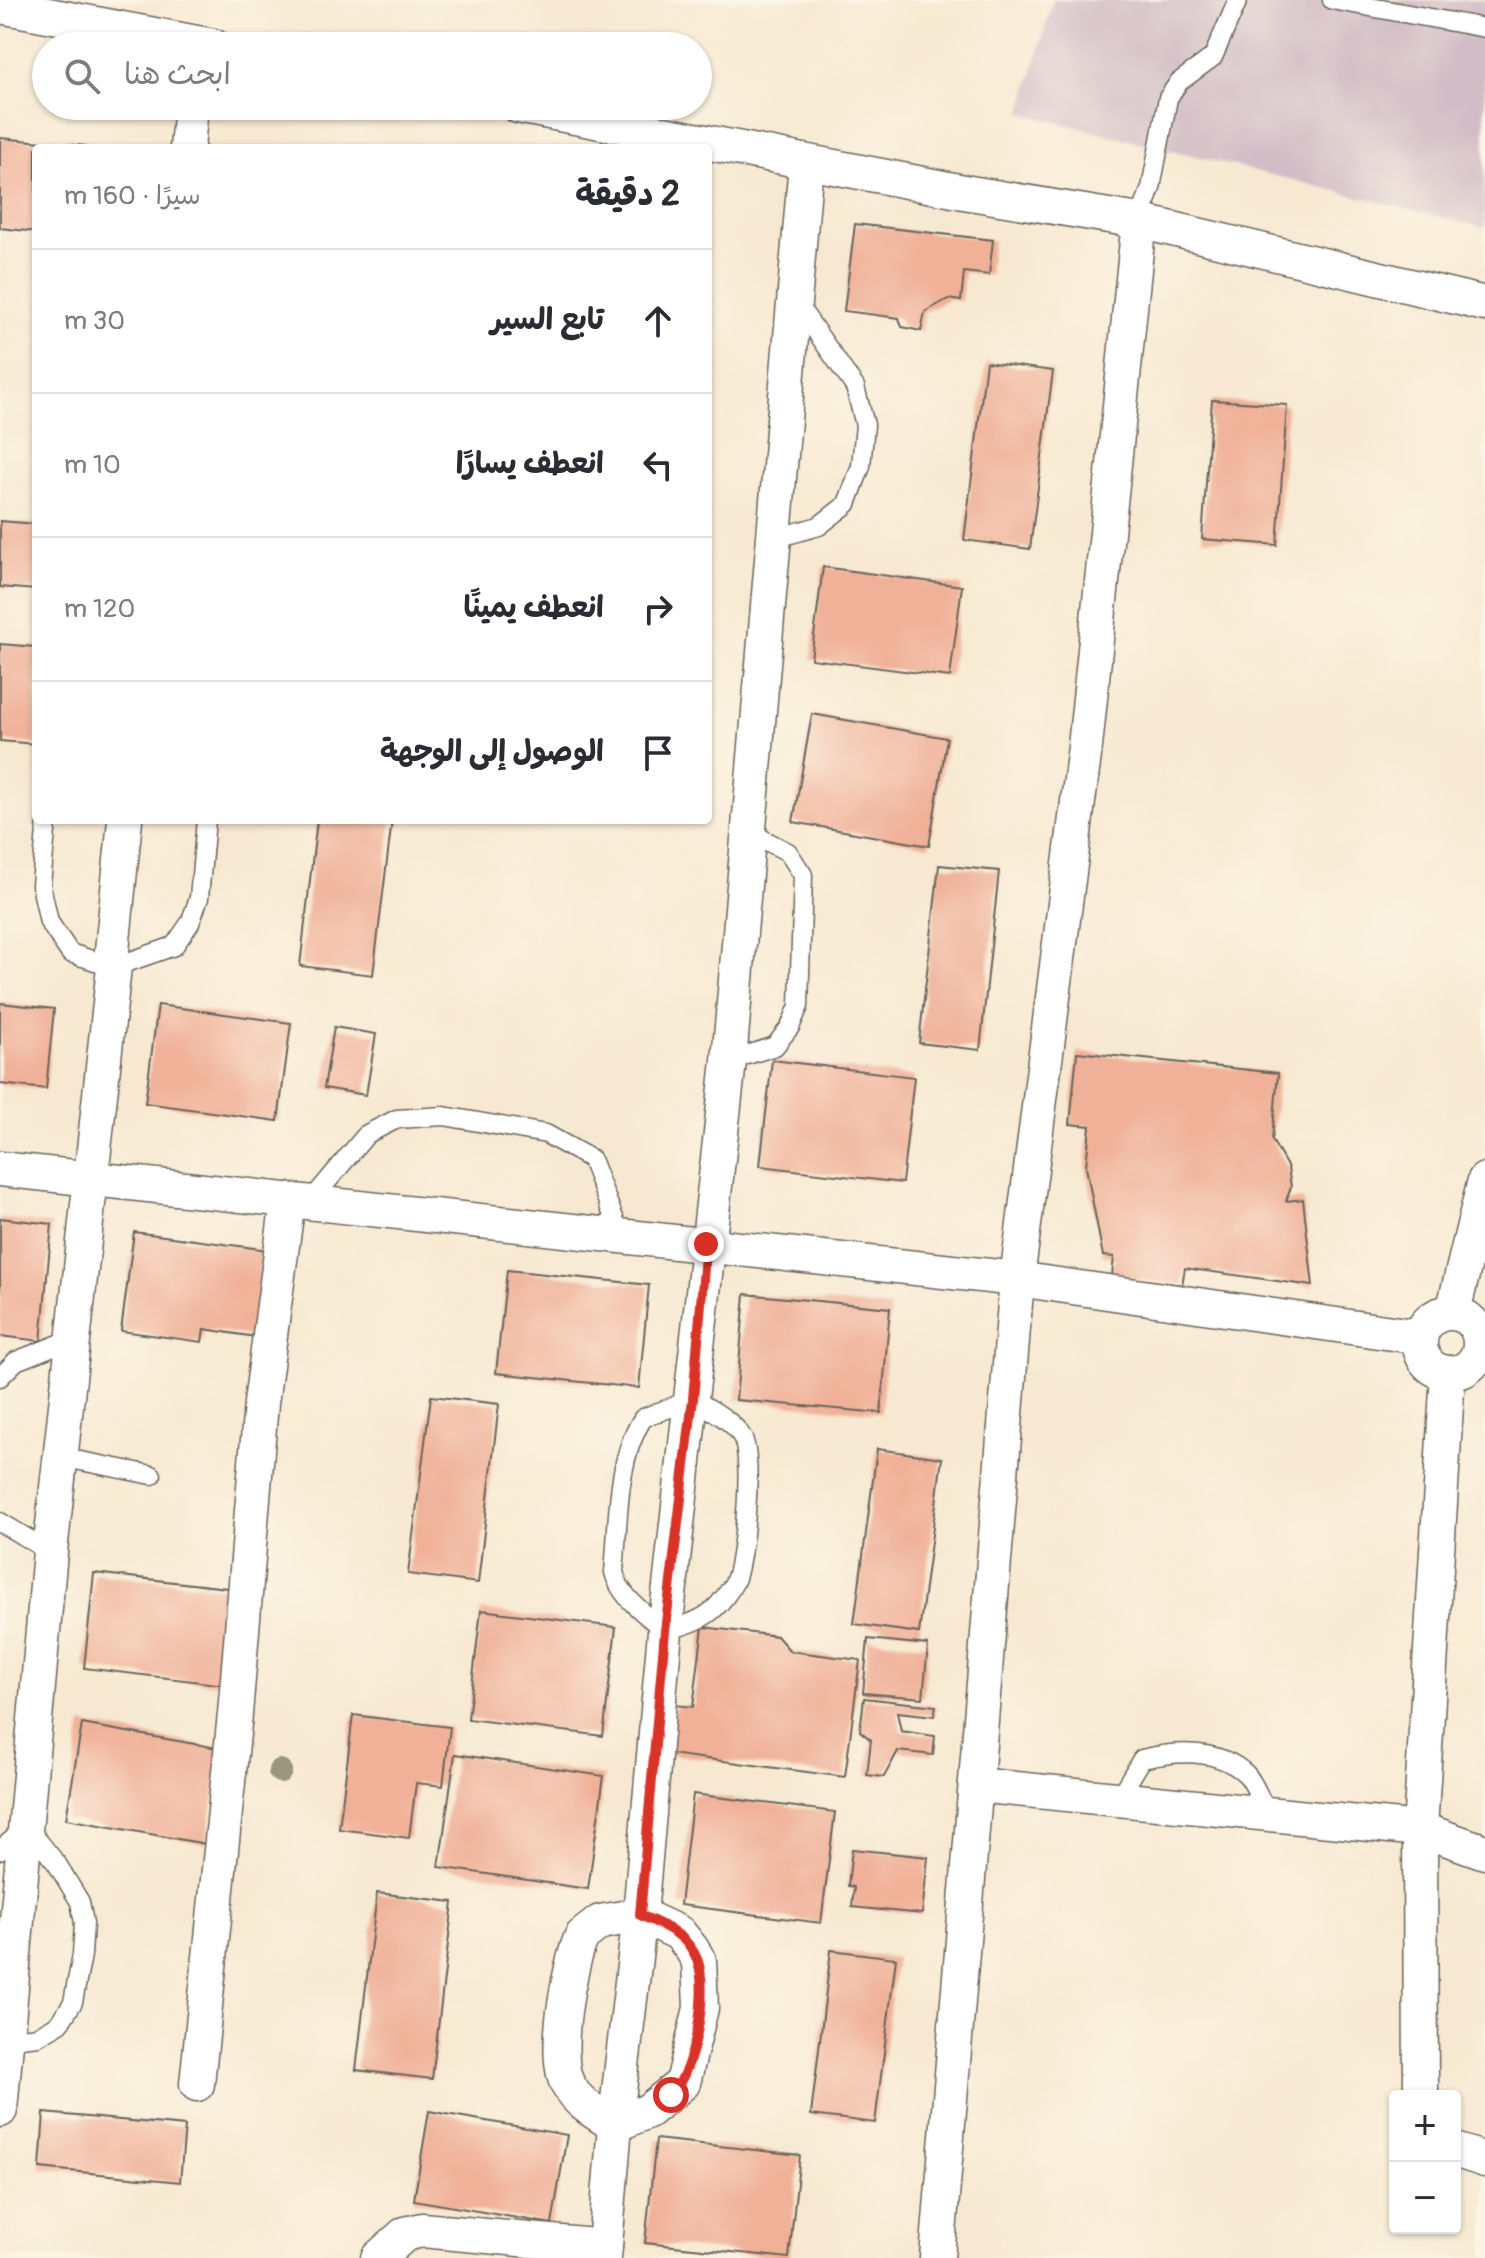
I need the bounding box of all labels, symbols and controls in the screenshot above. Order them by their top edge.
search box [32,32,712,120]
icon: search [60,54,104,98]
text: ابحث هنا [124,56,231,93]
text: 2 دقيقة [575,173,680,216]
text: سيرًا · 160 m [64,180,201,212]
icon: ahead [636,299,680,343]
text: تابع السير [491,301,604,338]
text: 30 m [64,305,125,337]
icon: left [636,443,680,487]
text: انعطف يسارًا [456,445,604,482]
text: 10 m [64,449,121,481]
icon: right [636,587,680,631]
text: انعطف يمينًا [464,589,604,626]
text: 120 m [64,593,135,625]
icon: arrive [636,731,680,775]
text: الوصول إلى الوجهة [380,733,604,770]
route end [688,1226,724,1262]
route start [653,2077,689,2113]
map controls [1389,2090,1461,2234]
button: + [1389,2090,1461,2162]
button: − [1389,2162,1461,2234]

